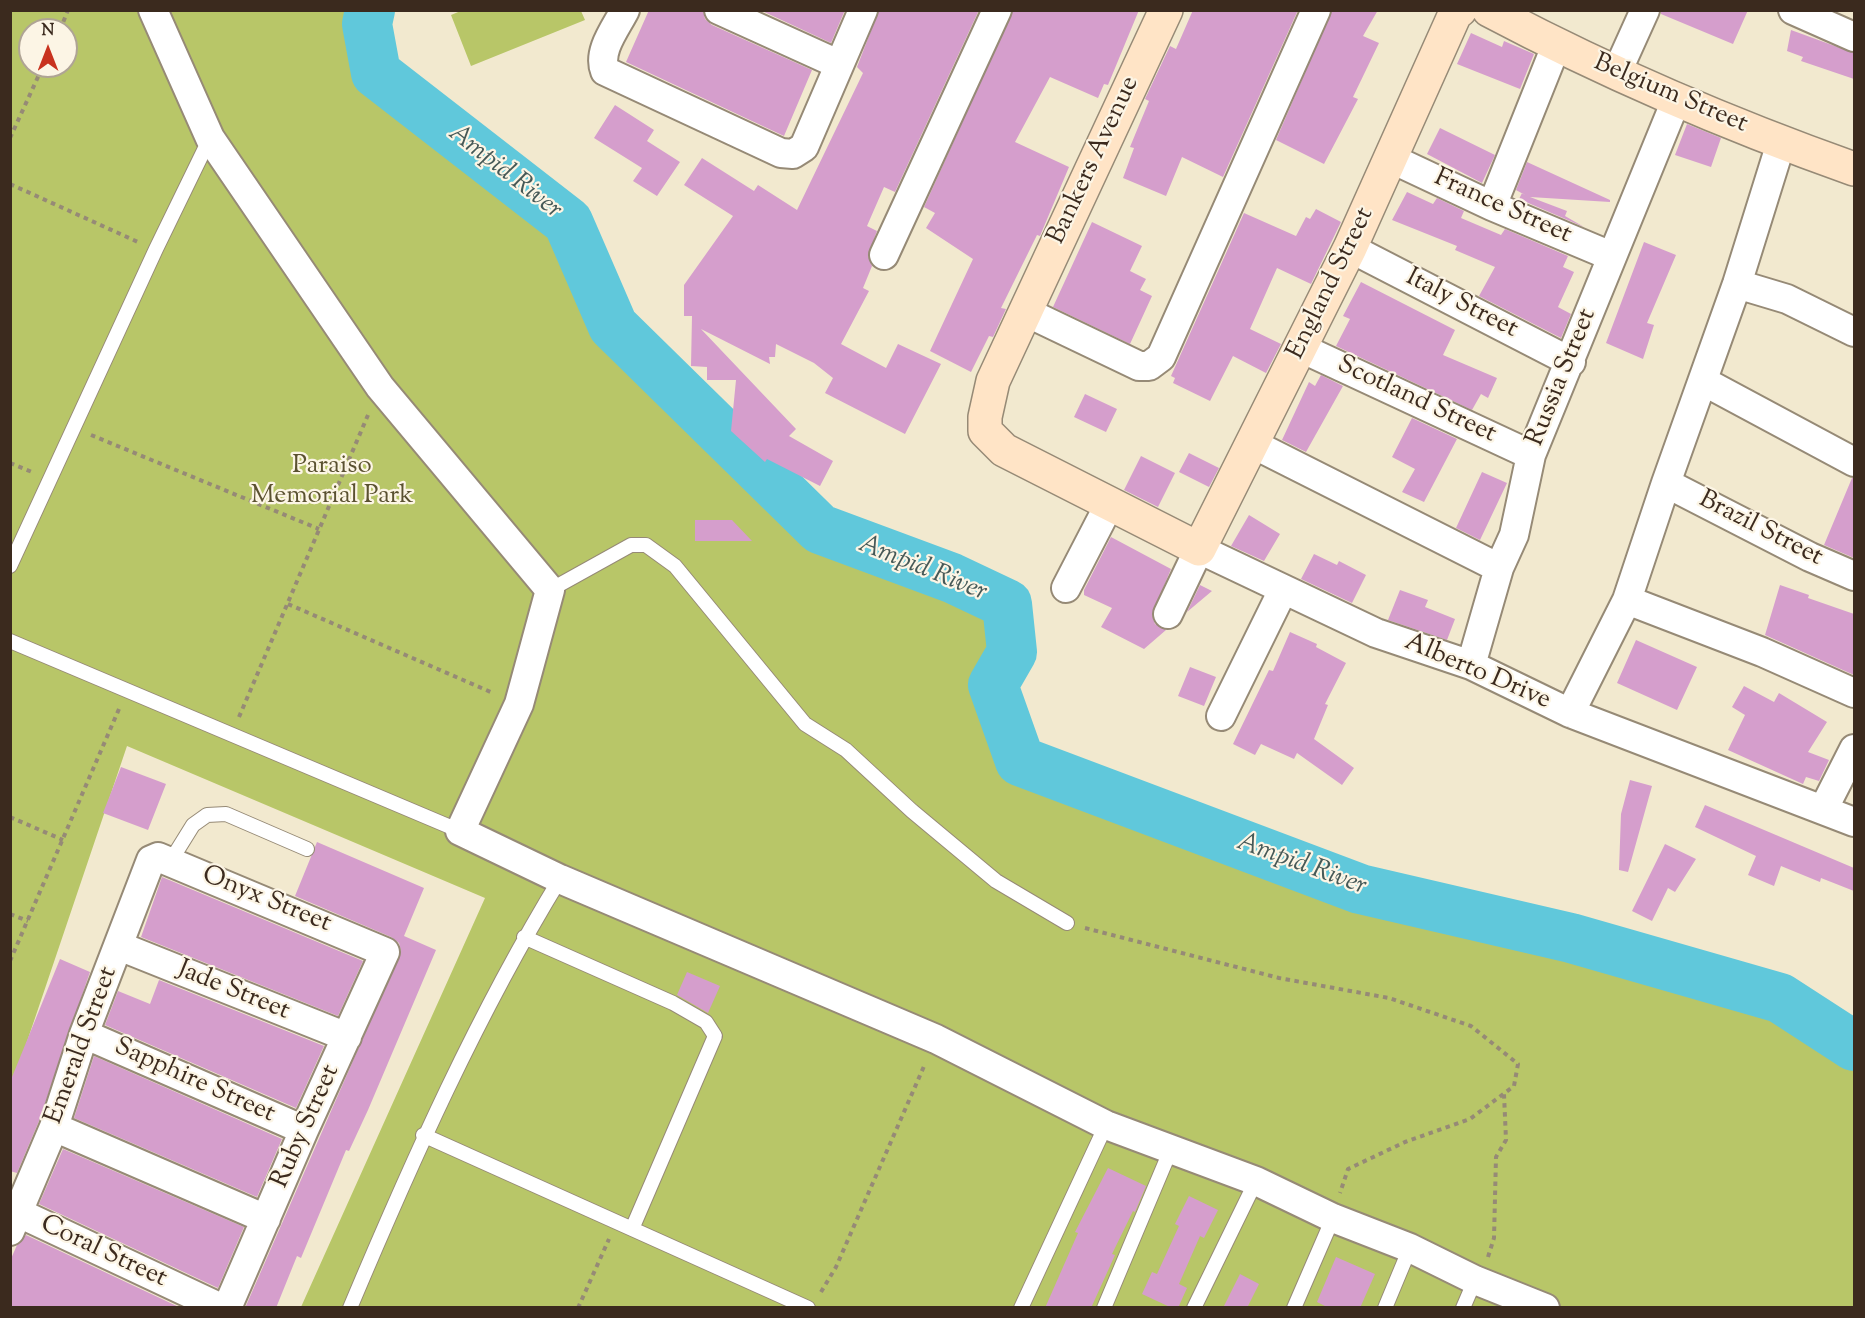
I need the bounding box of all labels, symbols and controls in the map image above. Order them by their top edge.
north arrow [18,18,78,78]
text: N [42,20,54,43]
street label: Belgium Street [1588,49,1752,141]
street label: Bankers Avenue [1042,72,1148,250]
water label: Ampid River [440,118,568,228]
street label: France Street [1428,164,1576,252]
street label: England Street [1282,203,1382,365]
street label: Italy Street [1400,263,1522,347]
street label: Russia Street [1521,305,1605,451]
street label: Scotland Street [1331,351,1501,451]
park label: Paraiso Memorial Park [251,452,413,514]
street label: Brazil Street [1693,485,1827,575]
water label: Ampid River [853,530,991,610]
street label: Alberto Drive [1399,628,1555,718]
water label: Ampid River [1232,828,1370,904]
street label: Onyx Street [197,861,335,941]
street label: Jade Street [172,955,294,1029]
street label: Emerald Street [40,963,126,1129]
street label: Sapphire Street [109,1033,279,1131]
street label: Ruby Street [266,1060,348,1194]
street label: Coral Street [35,1210,171,1296]

